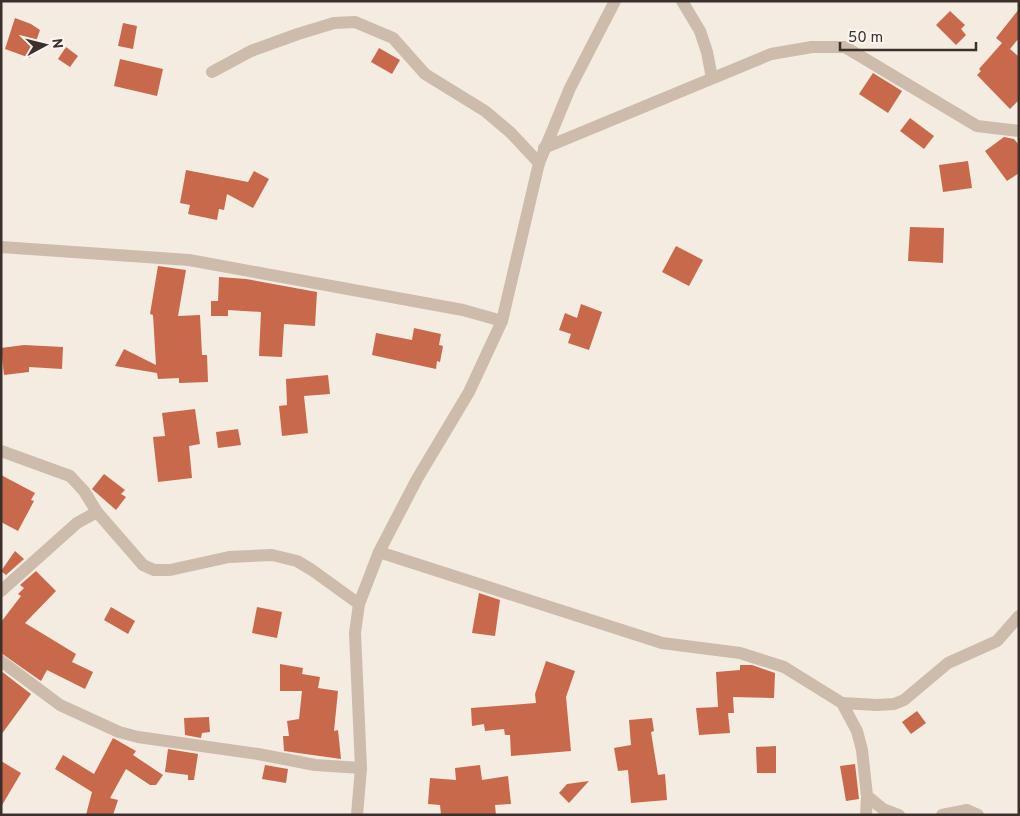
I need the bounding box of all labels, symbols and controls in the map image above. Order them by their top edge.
north arrow [20,20,70,70]
scale bar [840,20,976,52]
text: 50 m [848,29,883,48]
text: N [47,38,65,50]

